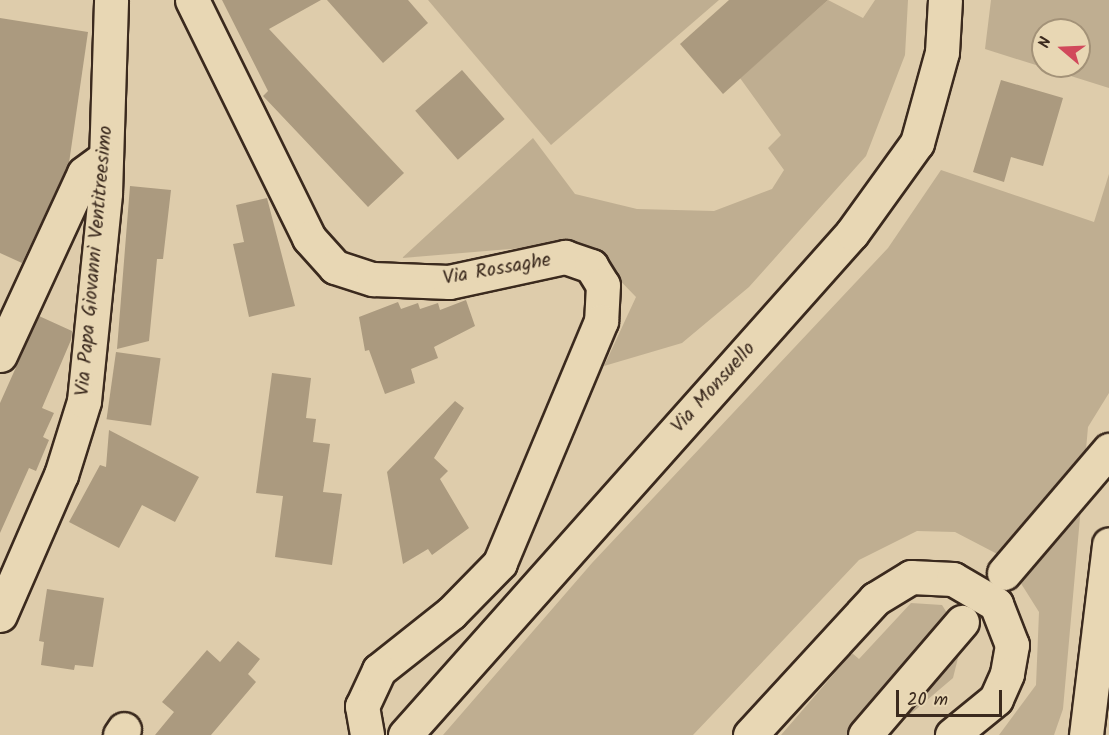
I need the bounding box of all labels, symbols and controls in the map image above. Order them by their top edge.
north arrow [1031,18,1091,78]
text: N [1032,34,1059,51]
street label: Via Papa Giovanni Ventitreesimo [71,125,119,397]
street label: Via Rossaghe [441,249,553,291]
street label: Via Monsuello [667,337,761,439]
scale bar [899,678,1006,716]
text: 20 m [907,686,948,715]

